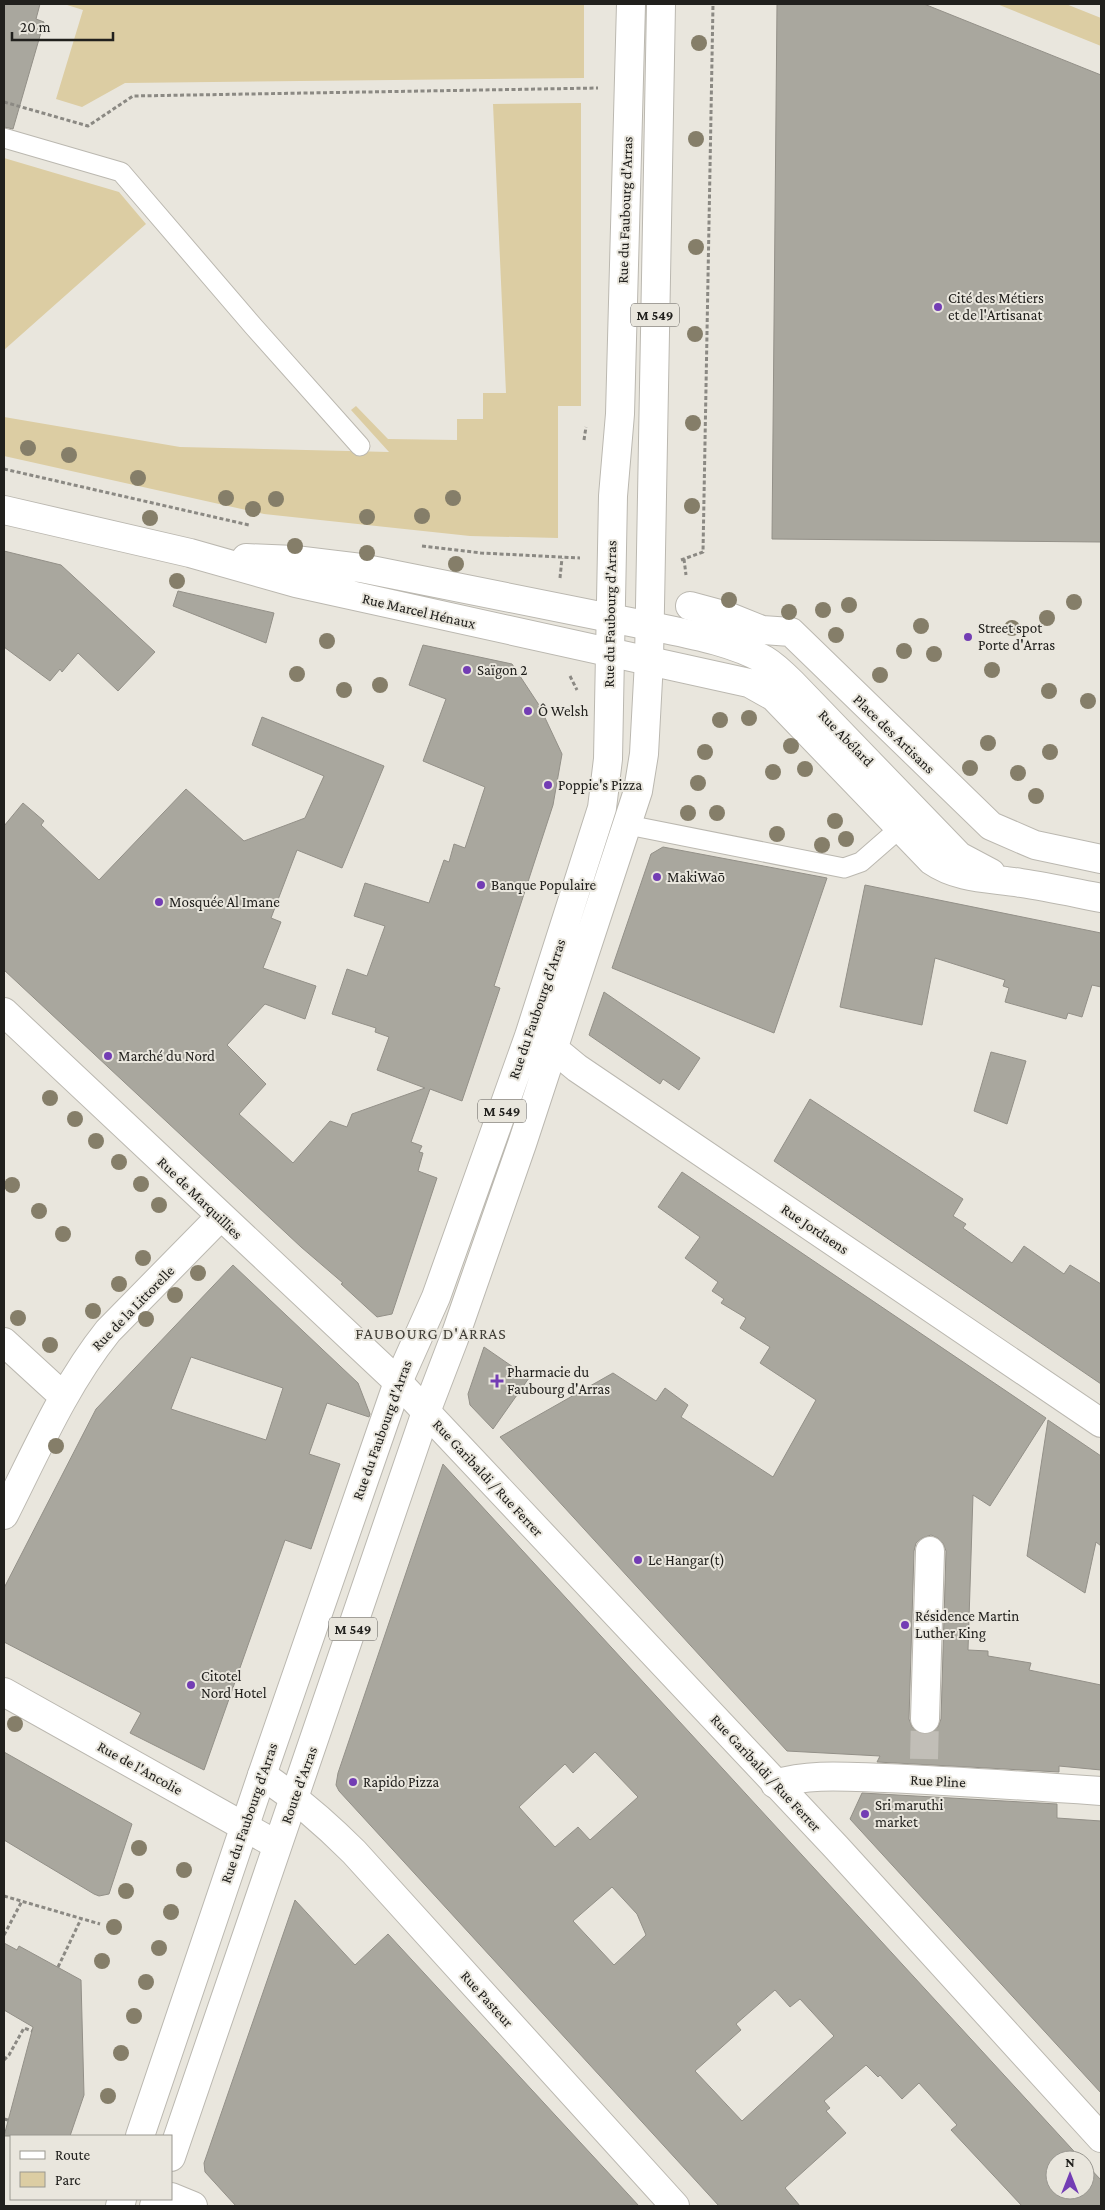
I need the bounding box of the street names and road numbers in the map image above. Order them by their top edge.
street label: Rue du Faubourg d'Arras [614,136,637,284]
road number: M 549 [631,304,679,326]
street label: Rue du Faubourg d'Arras [601,540,620,688]
street label: Rue Marcel Hénaux [361,590,477,632]
street label: Place des Artisans [850,691,938,777]
street label: Rue Abélard [815,707,877,770]
street label: Rue du Faubourg d'Arras [505,937,570,1082]
road number: M 549 [478,1100,526,1122]
street label: Rue de Marquillies [154,1154,246,1243]
street label: Rue Jordaens [778,1201,852,1258]
street label: Rue de la Littorelle [89,1262,178,1354]
street label: Rue du Faubourg d'Arras [349,1358,416,1502]
street label: Rue Garibaldi / Rue Ferrer [430,1416,547,1540]
road number: M 549 [329,1618,377,1640]
street label: Rue Garibaldi / Rue Ferrer [708,1711,825,1835]
street label: Rue de l'Ancolie [95,1738,186,1798]
street label: Rue du Faubourg d'Arras [217,1741,282,1886]
street label: Route d'Arras [278,1744,320,1826]
street label: Rue Pline [910,1772,967,1790]
street label: Rue Pasteur [458,1967,517,2031]

